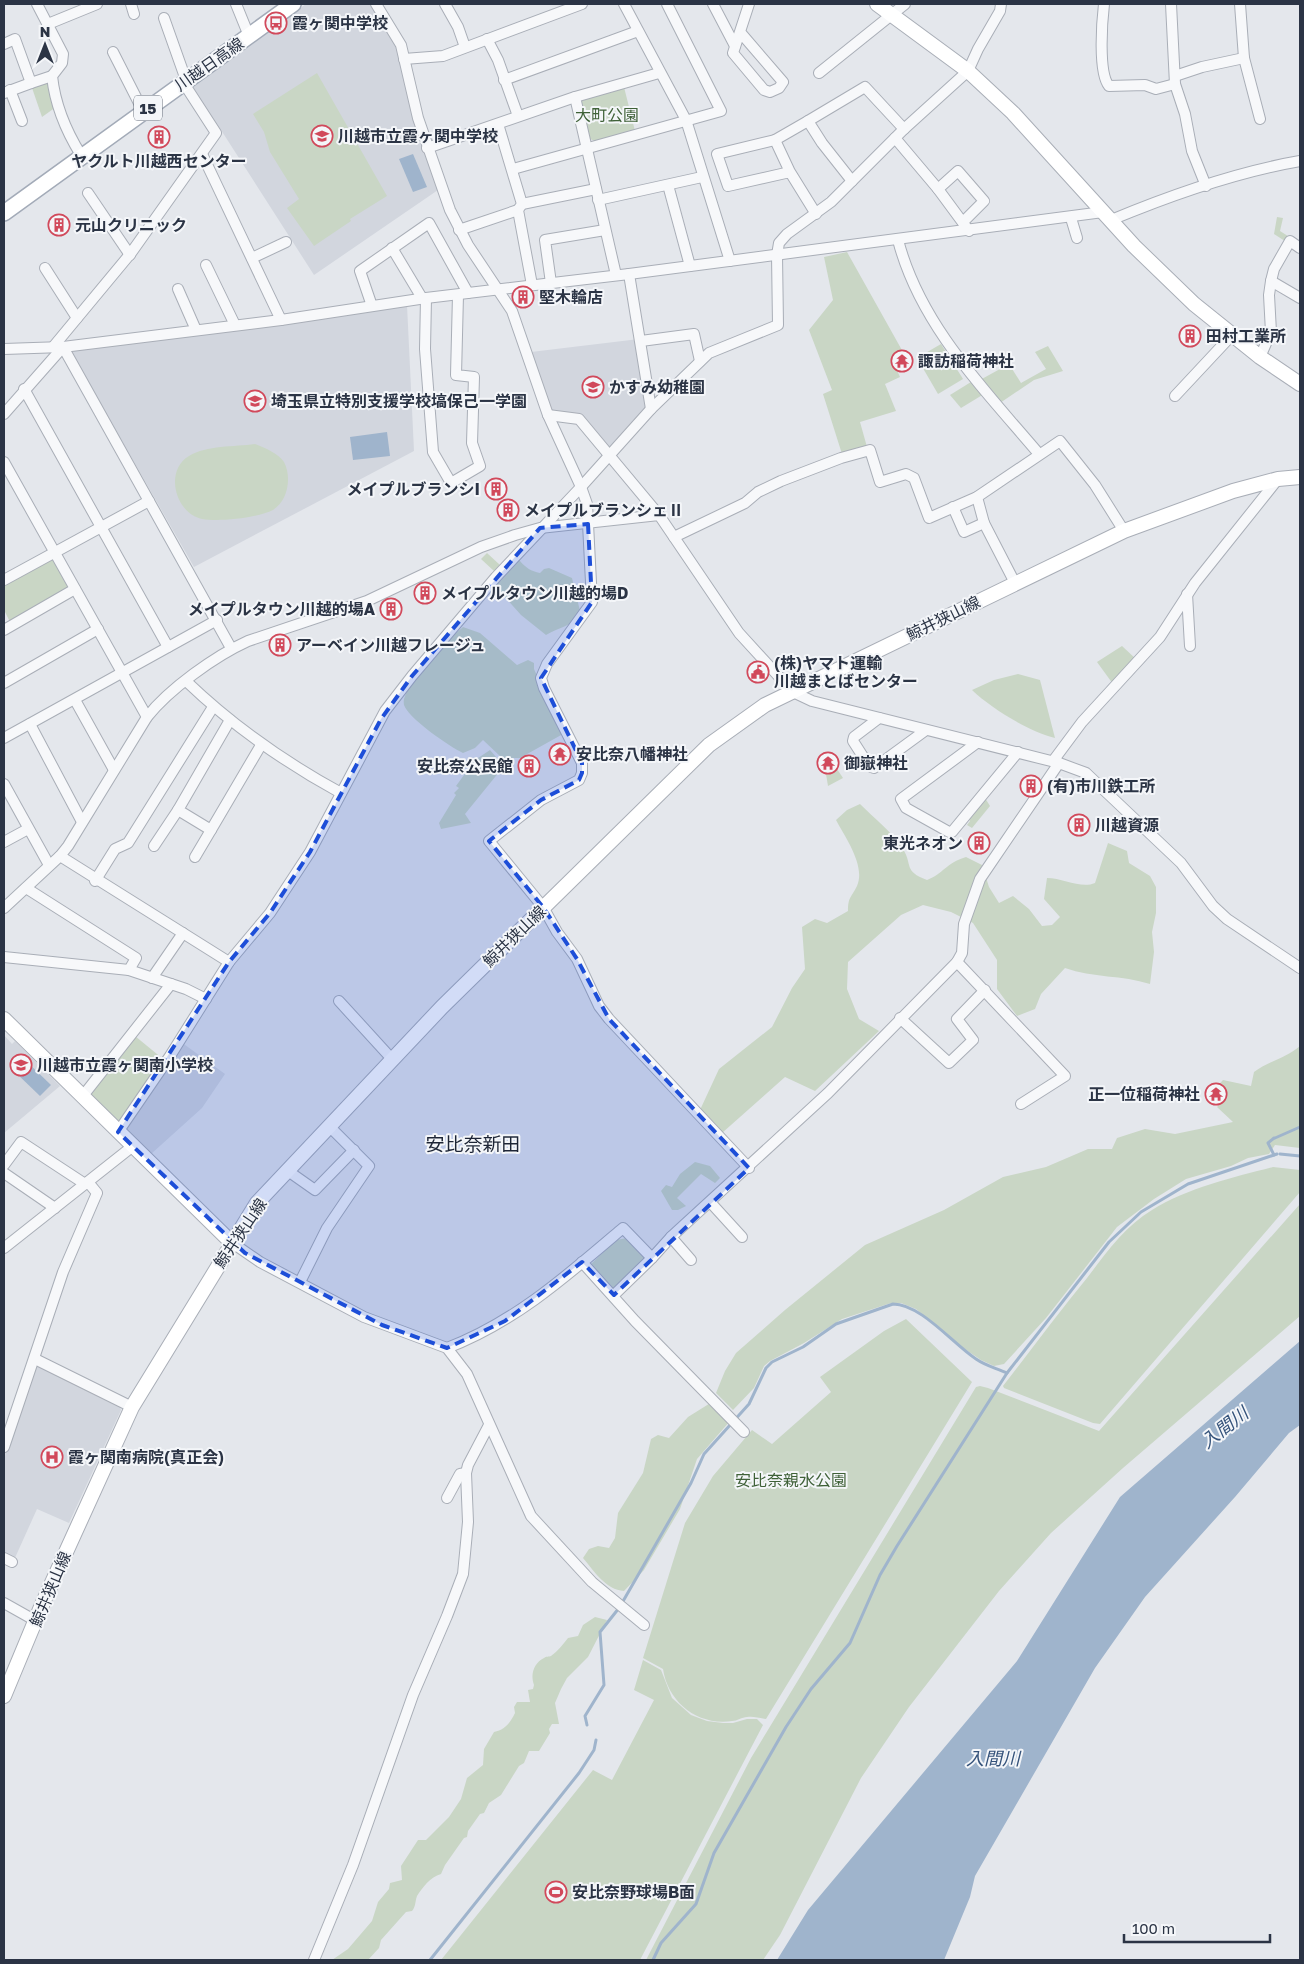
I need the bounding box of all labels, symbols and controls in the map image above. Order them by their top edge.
bus stop icon: 霞ヶ関中学校 [264,11,288,35]
place label: 霞ヶ関中学校 [292,13,388,33]
north arrow [20,20,70,70]
text: N [40,23,50,40]
street label: 川越日高線 [170,33,248,95]
road number: 15 [134,96,162,120]
park label: 大町公園 [575,105,639,125]
school or university icon: 川越市立霞ヶ関中学校 [310,124,334,148]
building icon: ヤクルト川越西センター [147,125,171,149]
place label: 川越市立霞ヶ関中学校 [338,126,498,146]
place label: ヤクルト川越西センター [71,151,247,171]
building icon: 元山クリニック [47,213,71,237]
place label: 元山クリニック [75,215,187,235]
building icon: 堅木輪店 [511,285,535,309]
place label: 堅木輪店 [539,287,603,307]
building icon: 田村工業所 [1178,324,1202,348]
place label: 田村工業所 [1206,326,1286,346]
temple icon: 諏訪稲荷神社 [890,349,914,373]
place label: 諏訪稲荷神社 [918,351,1014,371]
school or university icon: かすみ幼稚園 [581,375,605,399]
place label: かすみ幼稚園 [609,377,705,397]
school or university icon: 埼玉県立特別支援学校塙保己一学園 [243,389,267,413]
place label: 埼玉県立特別支援学校塙保己一学園 [271,391,527,411]
building icon: メイプルブランシI [484,477,508,501]
place label: メイプルブランシI [347,479,480,499]
building icon: メイプルブランシェⅡ [496,498,520,522]
place label: メイプルブランシェⅡ [524,500,684,520]
building icon: メイプルタウン川越的場D [413,581,437,605]
place label: メイプルタウン川越的場D [441,583,628,603]
street label: 鯨井狭山線 [903,591,983,645]
building icon: メイプルタウン川越的場A [379,597,403,621]
place label: メイプルタウン川越的場A [188,599,376,619]
building icon: アーベイン川越フレージュ [268,633,292,657]
place label: アーベイン川越フレージュ [296,635,486,655]
place label: (株)ヤマト運輸 川越まとばセンター [774,653,918,691]
public building icon: (株)ヤマト運輸 川越まとばセンター [746,660,770,684]
temple icon: 安比奈八幡神社 [548,742,572,766]
place label: 安比奈八幡神社 [576,744,688,764]
temple icon: 御嶽神社 [816,751,840,775]
place label: 御嶽神社 [844,753,908,773]
building icon: 安比奈公民館 [517,754,541,778]
place label: 安比奈公民館 [417,756,513,776]
building icon: (有)市川鉄工所 [1019,774,1043,798]
place label: (有)市川鉄工所 [1047,776,1155,796]
building icon: 川越資源 [1067,813,1091,837]
place label: 川越資源 [1095,815,1159,835]
building icon: 東光ネオン [967,831,991,855]
place label: 東光ネオン [883,833,963,853]
street label: 鯨井狭山線 [478,901,550,971]
school or university icon: 川越市立霞ヶ関南小学校 [9,1053,33,1077]
place label: 川越市立霞ヶ関南小学校 [37,1055,213,1075]
temple icon: 正一位稲荷神社 [1204,1082,1228,1106]
place label: 正一位稲荷神社 [1088,1084,1200,1104]
district label: 安比奈新田 [425,1132,521,1155]
street label: 鯨井狭山線 [209,1194,271,1272]
water label: 入間川 [1196,1400,1254,1452]
hospital icon: 霞ヶ関南病院(真正会) [40,1445,64,1469]
place label: 霞ヶ関南病院(真正会) [68,1447,224,1467]
park label: 安比奈親水公園 [735,1470,847,1490]
street label: 鯨井狭山線 [25,1548,75,1630]
water label: 入間川 [966,1747,1022,1769]
sports icon: 安比奈野球場B面 [544,1880,568,1904]
place label: 安比奈野球場B面 [572,1882,695,1902]
scale bar [1124,1912,1270,1944]
text: 100 m [1132,1919,1175,1937]

